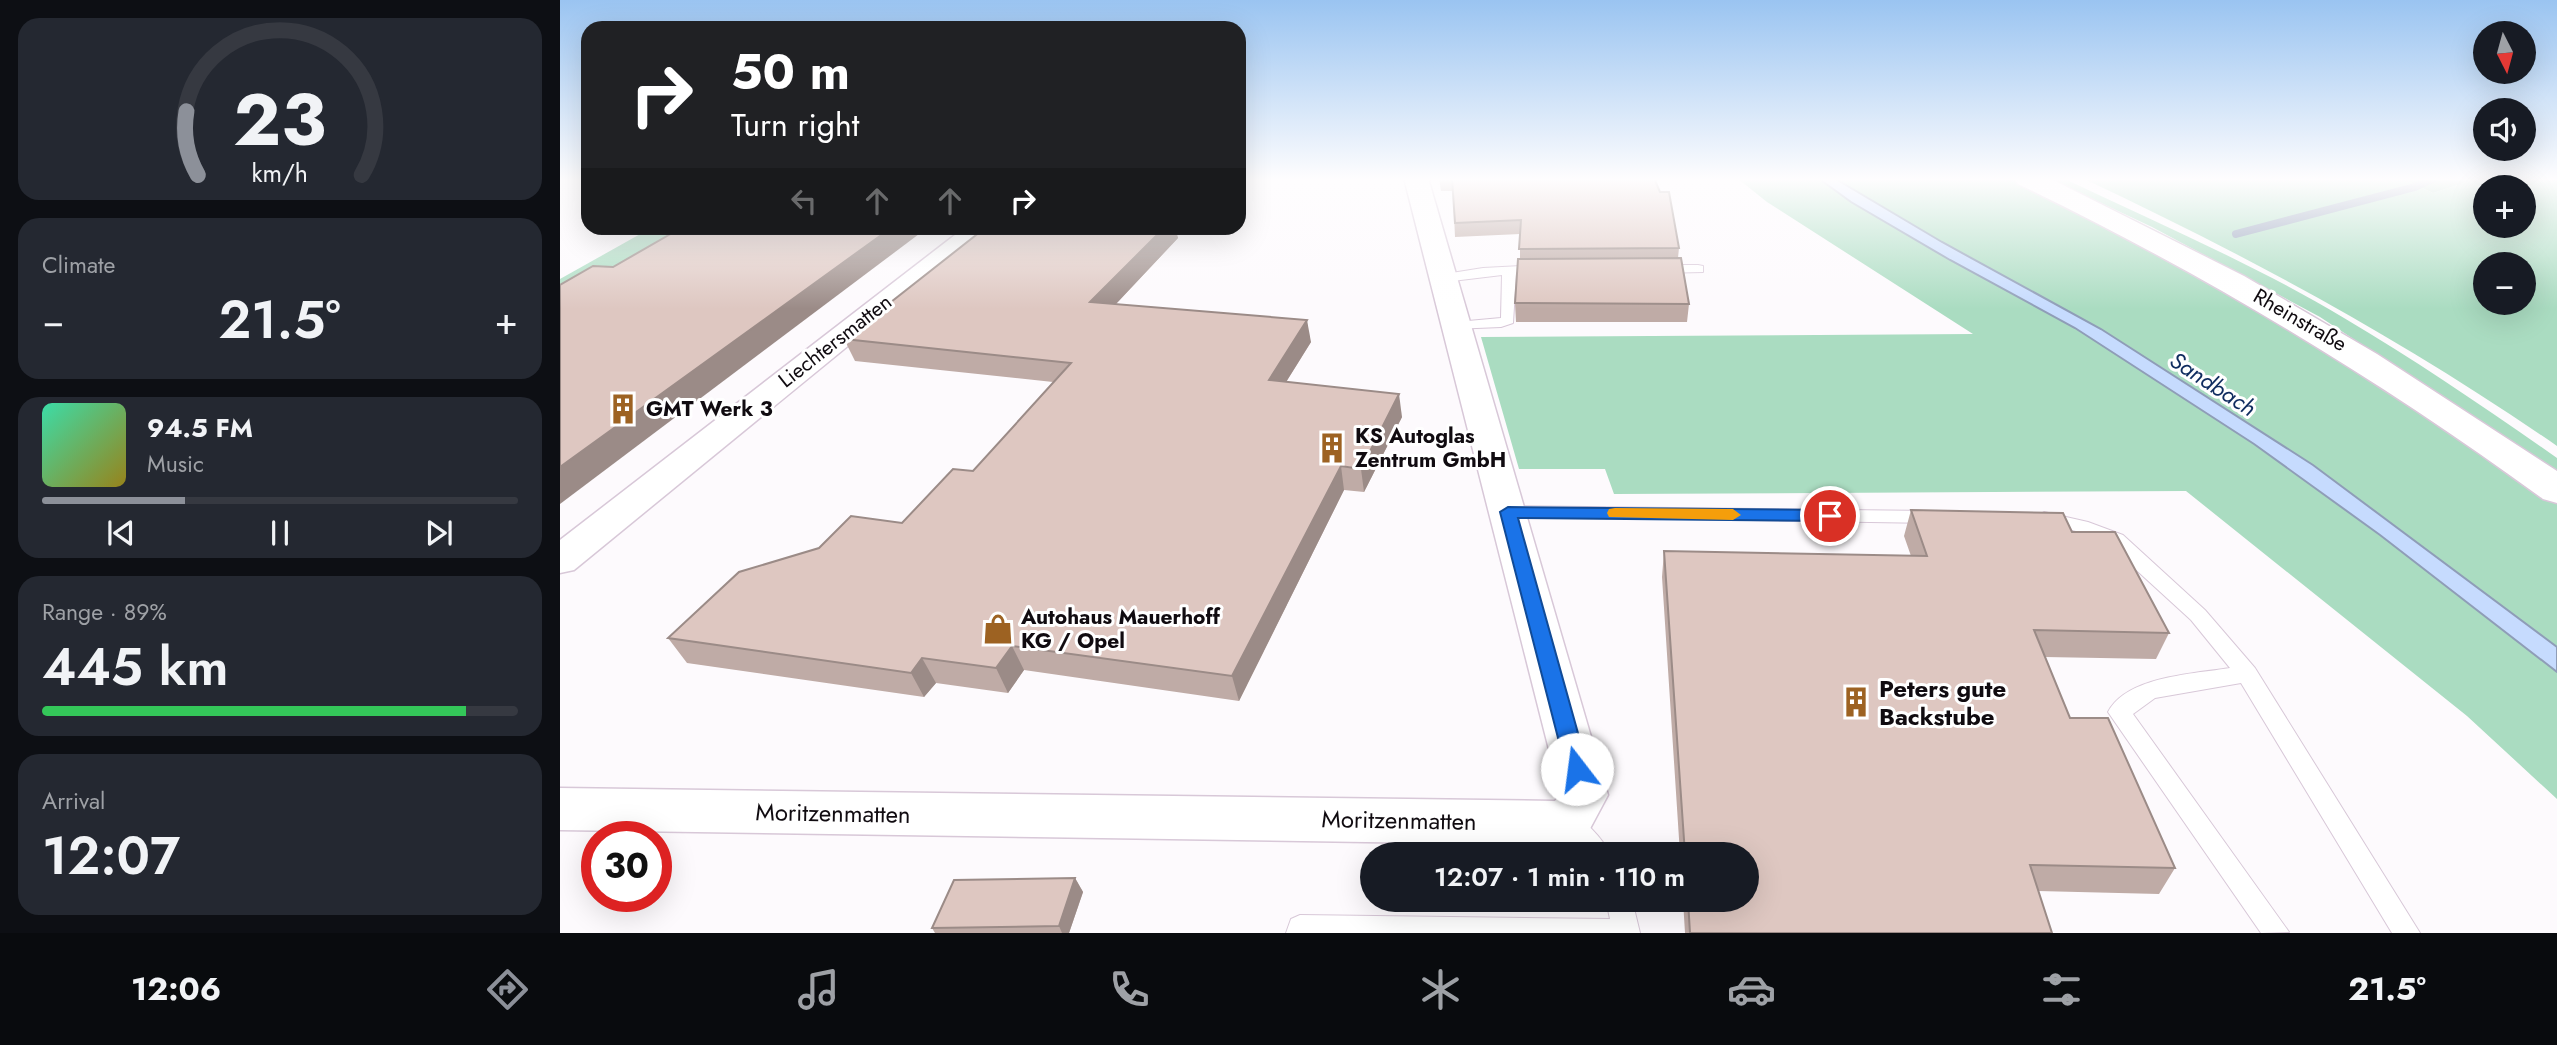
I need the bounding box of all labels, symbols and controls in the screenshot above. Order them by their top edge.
north arrow [2473,21,2536,84]
map controls [2473,21,2536,315]
text: 50 m [731,37,850,107]
icon: right [616,49,707,140]
text: 23 [234,67,326,172]
button: sound [2473,98,2536,161]
text: Turn right [731,102,860,148]
text: km/h [252,155,308,191]
button: + [2473,175,2536,238]
icon: left [785,182,823,220]
icon: ahead [858,182,896,220]
icon: ahead [931,182,969,220]
icon: right [1004,182,1042,220]
text: Climate [42,248,115,282]
button: − [2473,252,2536,315]
street label: Rheinstraße [2248,281,2353,359]
text: 21.5° [219,282,341,358]
street label: Liechtersmatten [772,287,898,395]
text: − [42,293,64,348]
text: + [495,293,518,348]
water label: Sandbach [2163,343,2263,425]
building icon: GMT Werk 3 [606,392,640,426]
place label: GMT Werk 3 [646,394,773,424]
text: 94.5 FM [147,409,253,447]
place label: KS Autoglas Zentrum GmbH [1355,421,1506,475]
building icon: KS Autoglas Zentrum GmbH [1315,431,1349,465]
text: Music [147,447,204,481]
pin [1800,486,1860,546]
icon: arrive [1811,497,1849,535]
icon: previous [102,514,140,552]
icon: pause [261,514,299,552]
icon: next [420,514,458,552]
text: Range · 89% [42,595,167,629]
place label: Autohaus Mauerhoff KG / Opel [1020,602,1221,656]
shop icon: Autohaus Mauerhoff KG / Opel [981,612,1015,646]
text: 445 km [42,629,228,705]
place label: Peters gute Backstube [1879,671,2006,734]
building icon: Peters gute Backstube [1839,685,1873,719]
position arrow [1540,732,1614,806]
text: Arrival [42,784,105,818]
street label: Moritzenmatten [755,794,911,832]
street label: Moritzenmatten [1321,801,1477,839]
text: 12:07 [42,818,180,894]
speed limit sign: 30 [581,821,672,912]
text: 12:07 · 1 min · 110 m [1434,858,1685,896]
icon: directions [483,965,532,1014]
icon: music [794,965,843,1014]
icon: phone [1105,965,1154,1014]
icon: climate [1416,965,1465,1014]
icon: car [1727,965,1776,1014]
icon: filters [2037,965,2086,1014]
text: 12:06 [131,966,221,1012]
text: 21.5° [2348,966,2426,1012]

